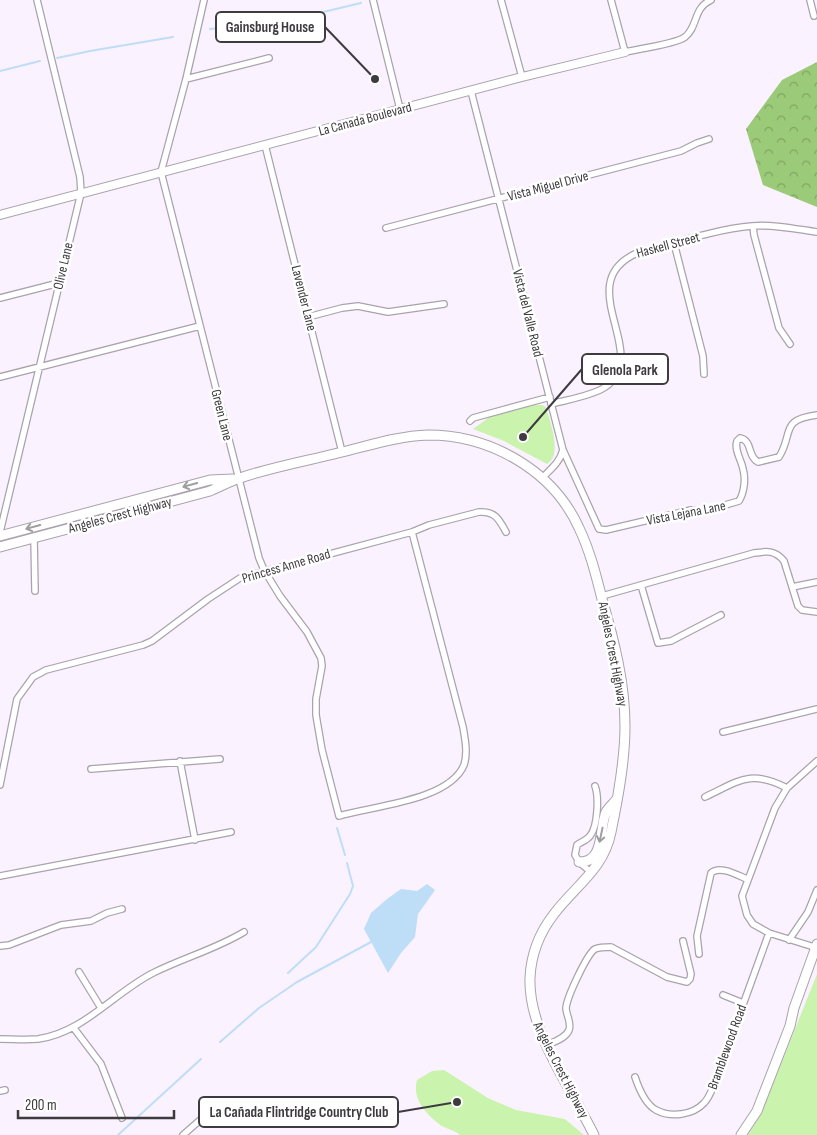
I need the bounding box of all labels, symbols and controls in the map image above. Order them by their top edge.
callout: Gainsburg House [216,12,325,42]
text: Gainsburg House [226,18,314,37]
street label: La Canada Boulevard [317,98,414,140]
street label: Vista Miguel Drive [506,167,590,205]
street label: Haskell Street [634,228,702,262]
street label: Olive Lane [49,241,77,291]
street label: Lavender Lane [288,263,320,333]
street label: Vista del Valle Road [509,267,547,359]
callout: Glenola Park [582,354,668,384]
text: Glenola Park [592,361,659,380]
street label: Green Lane [207,387,237,443]
one-way arrow [183,481,199,491]
street label: Angeles Crest Highway [66,493,174,537]
street label: Vista Lejana Lane [645,497,727,529]
one-way arrow [26,523,42,532]
street label: Princess Anne Road [240,545,332,587]
street label: Angeles Crest Highway [594,599,632,708]
one-way arrow [596,826,605,842]
street label: Bramblewood Road [704,1002,750,1092]
street label: Angeles Crest Highway [529,1018,593,1122]
scale bar [18,1088,174,1120]
text: 200 m [25,1096,57,1115]
callout: La Cañada Flintridge Country Club [199,1097,398,1127]
text: La Cañada Flintridge Country Club [210,1103,388,1122]

